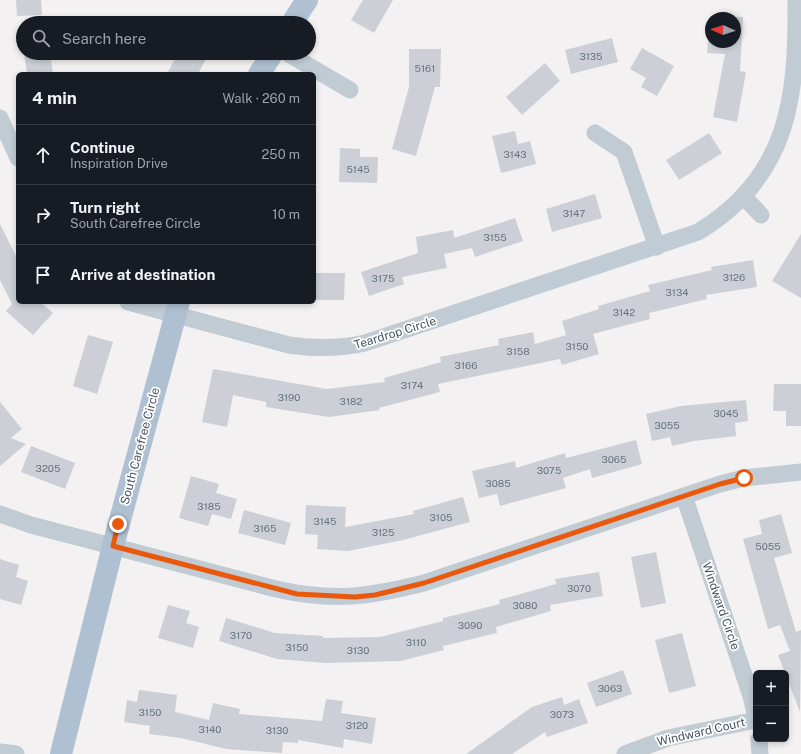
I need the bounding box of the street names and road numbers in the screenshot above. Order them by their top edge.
street label: Teardrop Circle [352,314,438,352]
street label: South Carefree Circle [118,386,162,506]
street label: Windward Circle [699,560,743,652]
street label: Windward Court [655,715,747,749]

